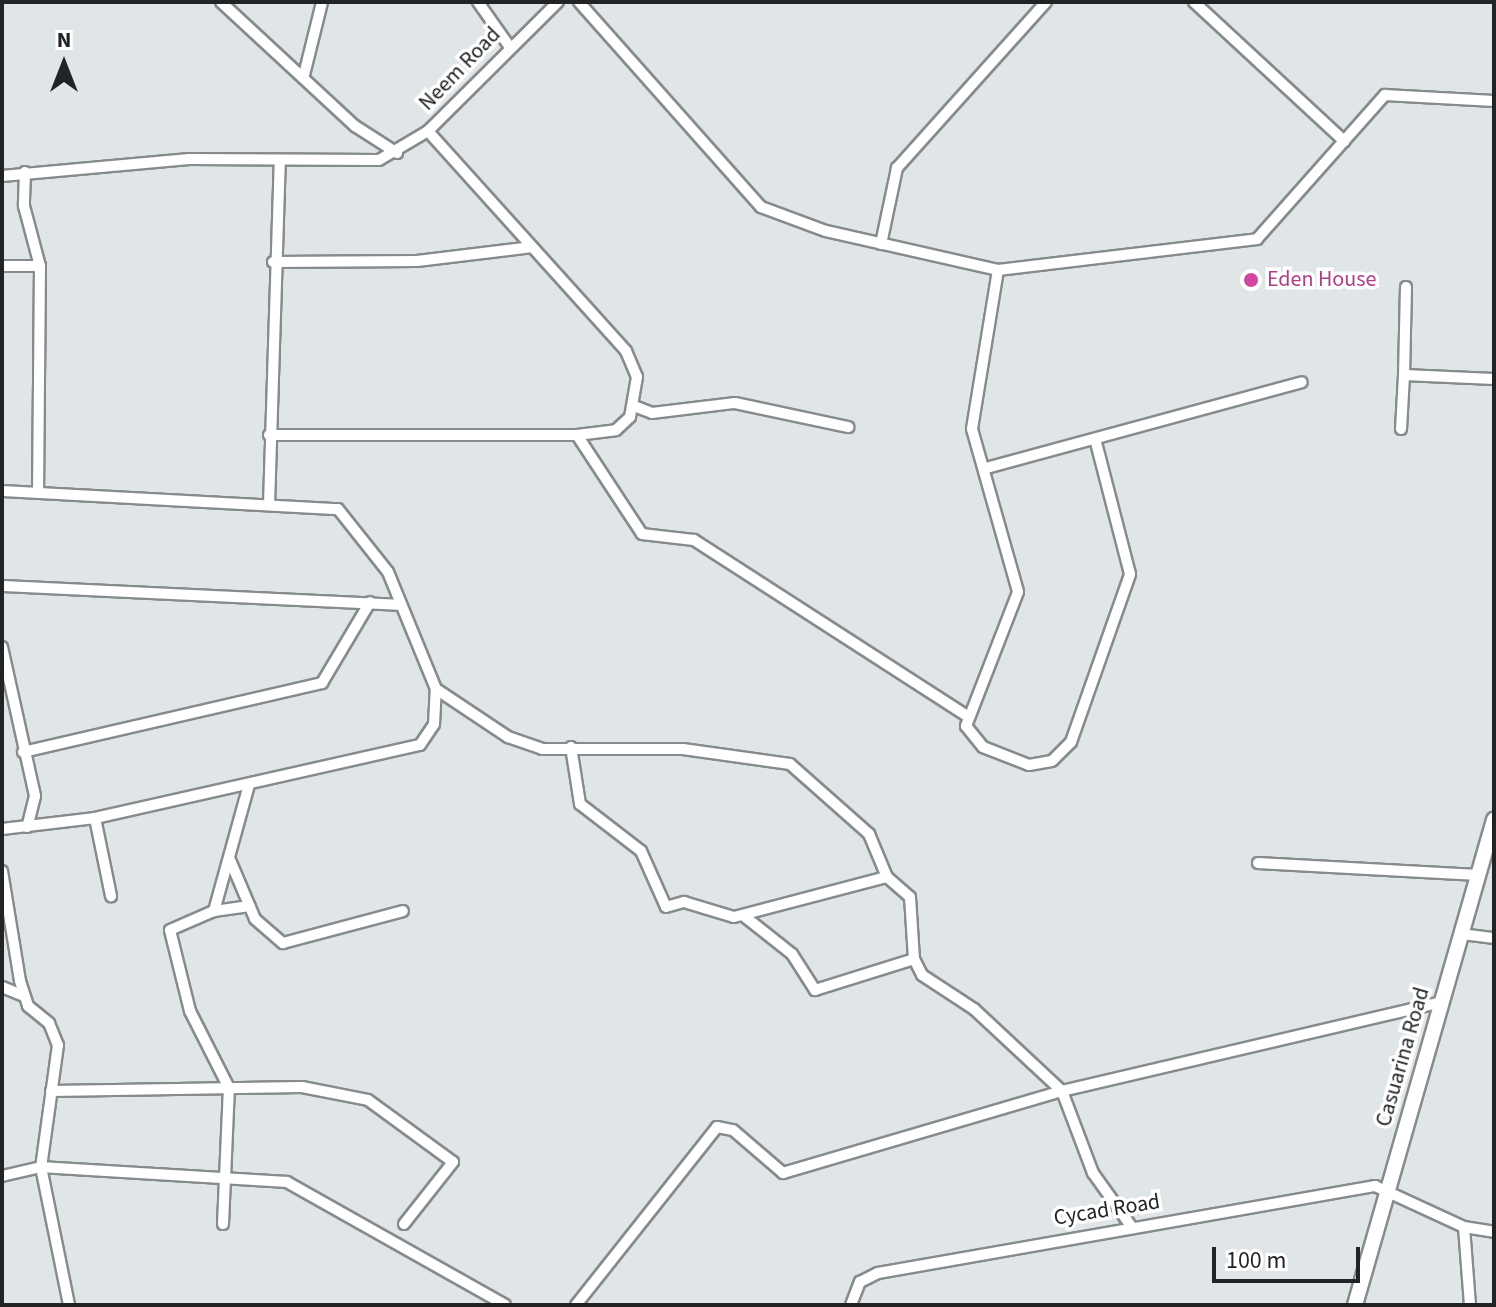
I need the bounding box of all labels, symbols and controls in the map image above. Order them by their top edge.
street label: Neem Road [414,22,506,116]
north arrow [24,24,104,104]
text: N [57,24,71,56]
place label: Eden House [1267,267,1376,293]
marker: Eden House [1242,271,1260,289]
street label: Casuarina Road [1371,984,1435,1130]
street label: Cycad Road [1052,1189,1162,1231]
scale bar [1216,1231,1364,1281]
text: 100 m [1226,1243,1286,1278]

